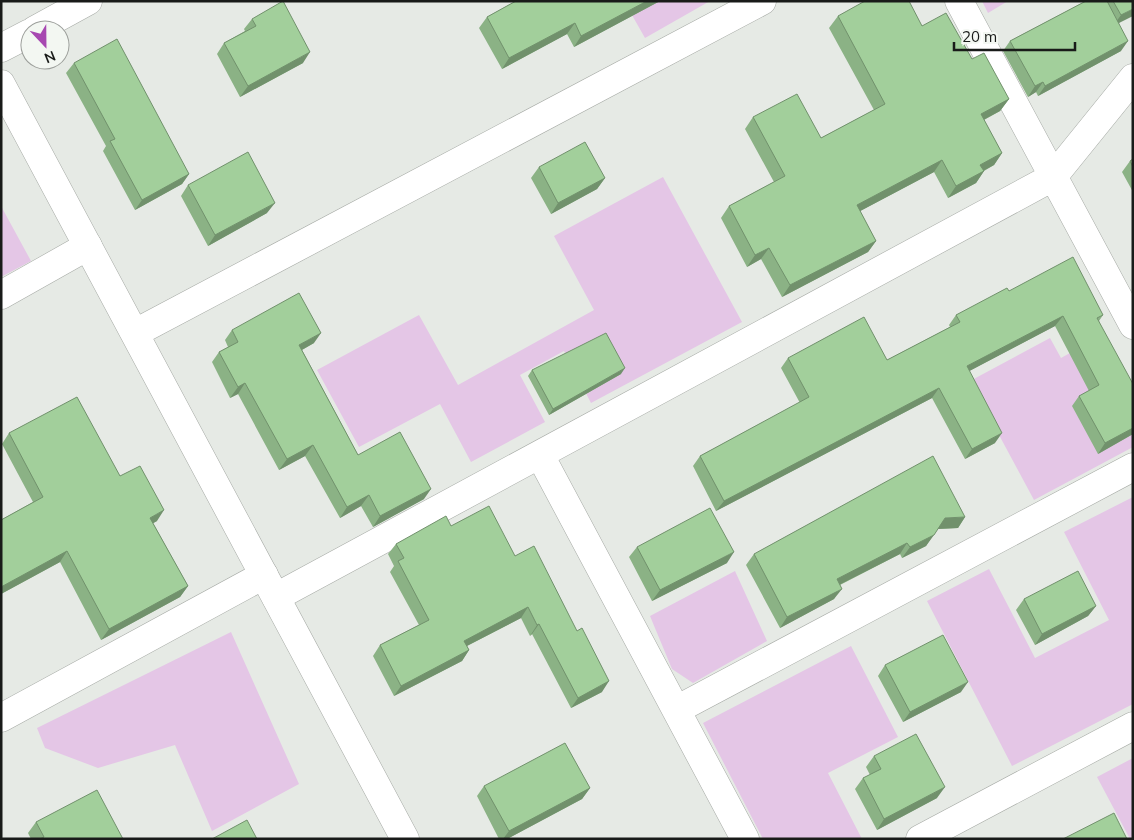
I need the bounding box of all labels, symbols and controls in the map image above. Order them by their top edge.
north arrow [20,20,70,70]
scale bar [954,20,1075,52]
text: 20 m [962,27,997,46]
text: N [42,47,58,67]

